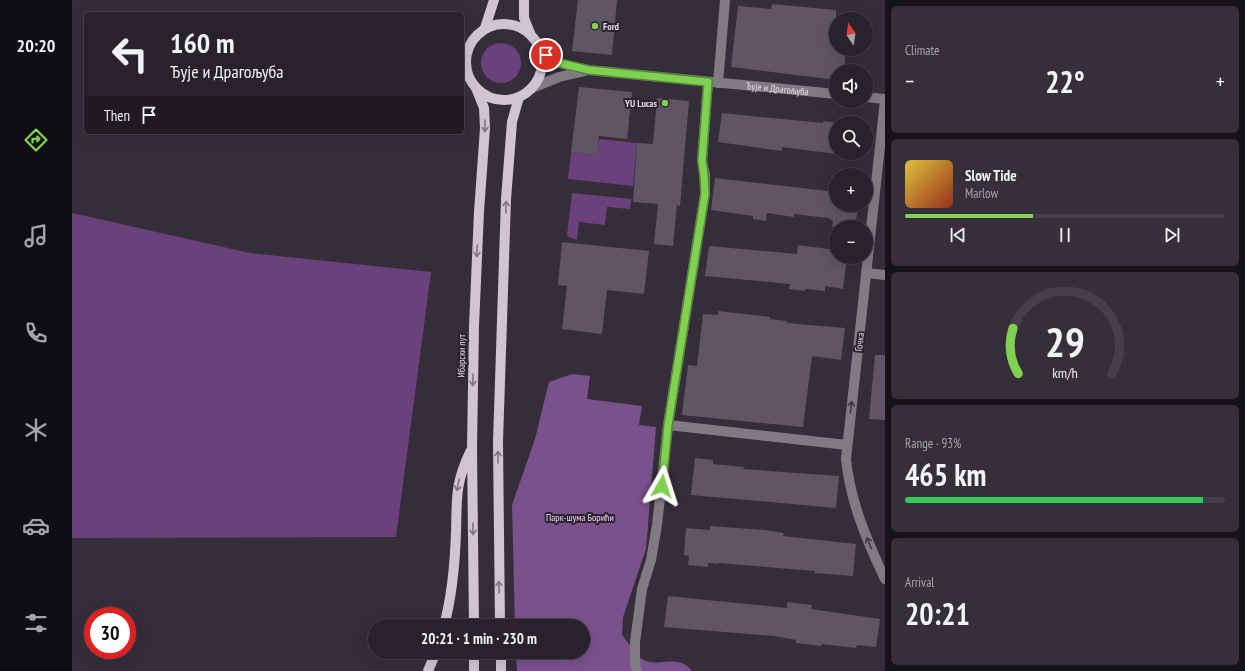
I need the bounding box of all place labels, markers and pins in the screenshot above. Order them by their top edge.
place label: Ford [603,20,620,33]
marker: Ford [590,21,600,31]
pin [529,38,563,72]
place label: YU Lucas [624,97,657,110]
marker: YU Lucas [660,98,670,108]

